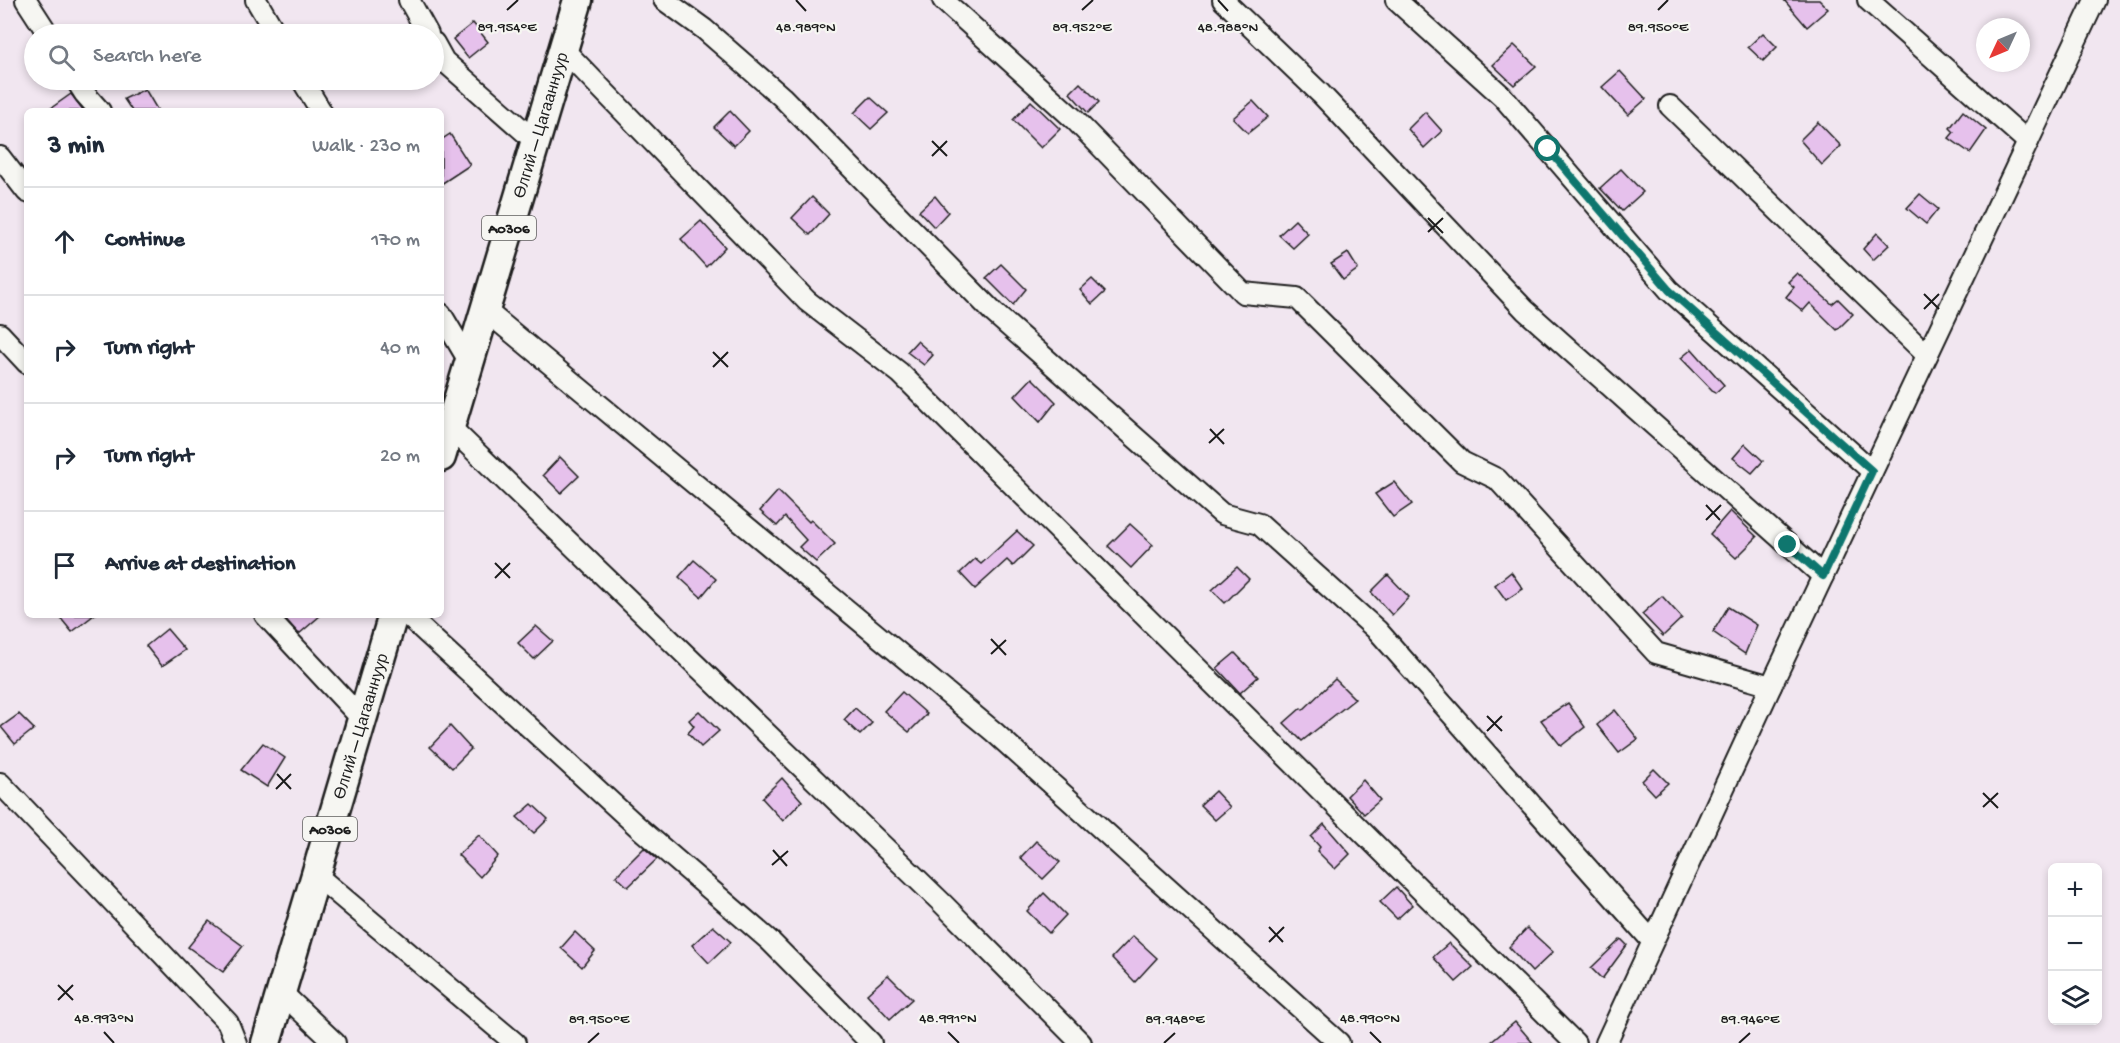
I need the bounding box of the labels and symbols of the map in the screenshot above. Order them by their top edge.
north arrow [1976,18,2030,72]
text: 89.954°E [477,19,537,37]
text: 48.989°N [776,19,836,37]
text: 89.952°E [1052,19,1112,37]
text: 48.988°N [1198,19,1258,37]
text: 89.950°E [1628,19,1689,37]
street label: Өлгий — Цагааннуур [511,50,575,201]
route start [1534,135,1560,161]
road number: A0306 [482,216,536,240]
route end [1774,531,1800,557]
street label: Өлгий — Цагааннуур [331,651,395,802]
road number: A0306 [303,817,357,841]
text: 48.993°N [74,1010,134,1028]
text: 48.991°N [919,1010,977,1028]
text: 48.990°N [1340,1010,1400,1028]
text: 89.950°E [569,1011,630,1029]
text: 89.948°E [1145,1011,1205,1029]
text: 89.946°E [1721,1011,1780,1029]

